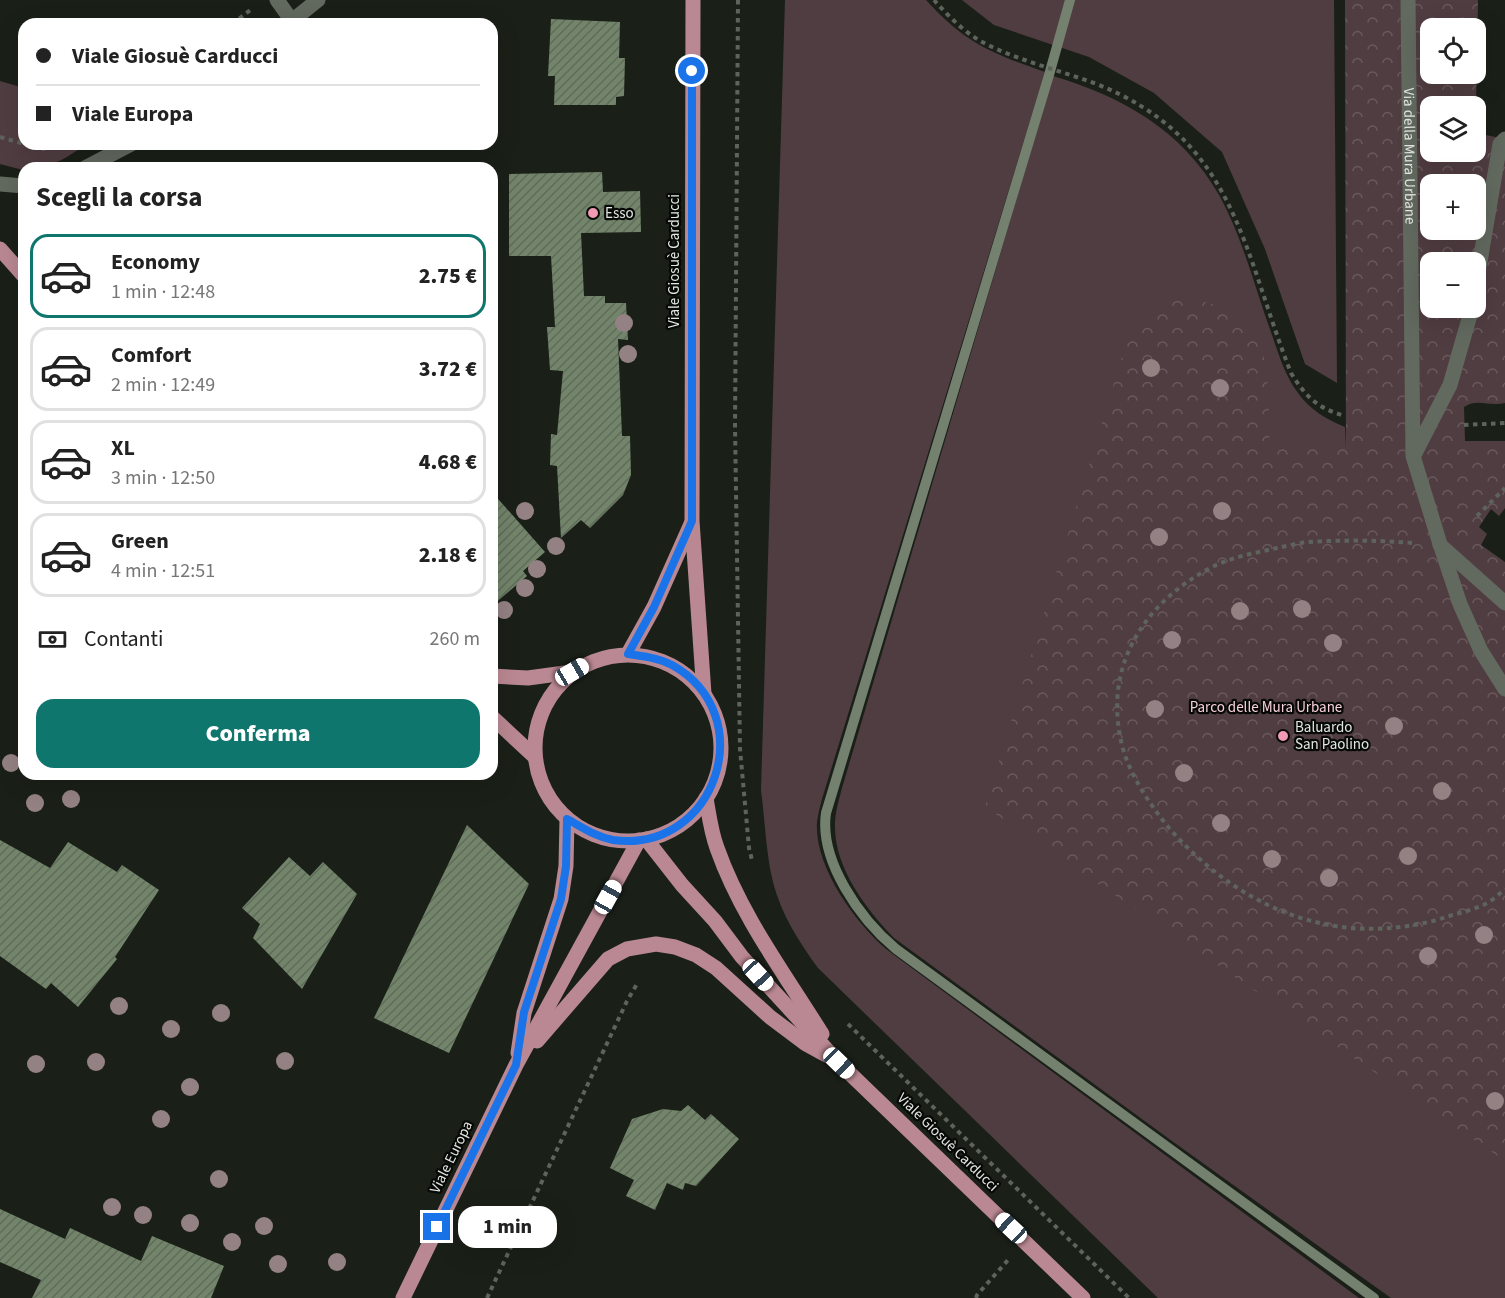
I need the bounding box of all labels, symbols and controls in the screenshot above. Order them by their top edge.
map controls [1420,18,1486,318]
button: locate [1420,18,1486,84]
text: Viale Giosuè Carducci [72,40,278,72]
route start [678,57,705,84]
street label: Via della Mura Urbane [1398,87,1420,224]
button: layers [1420,96,1486,162]
text: Viale Europa [72,98,193,130]
button: + [1420,174,1486,240]
text: Scegli la corsa [36,178,203,217]
street label: Viale Giosuè Carducci [664,194,685,328]
place label: Esso [605,203,634,224]
marker: Esso [586,206,600,220]
text: Economy [111,246,200,278]
icon: car [39,249,93,303]
button: − [1420,252,1486,318]
text: 2.75 € [419,260,477,292]
text: 1 min · 12:48 [111,278,215,306]
text: Comfort [111,339,192,371]
icon: car [39,342,93,396]
text: 3.72 € [419,353,477,385]
text: 2 min · 12:49 [111,371,215,399]
text: XL [111,432,135,464]
icon: car [39,435,93,489]
text: 4.68 € [419,446,477,478]
text: 3 min · 12:50 [111,464,215,492]
text: Green [111,525,169,557]
icon: car [39,528,93,582]
text: 2.18 € [419,539,477,571]
text: 4 min · 12:51 [111,557,215,585]
icon: cash [36,623,69,656]
text: Contanti [84,623,163,655]
text: 260 m [430,625,480,653]
car [552,655,592,689]
park label: Parco delle Mura Urbane [1190,697,1342,718]
button: Conferma [36,699,480,768]
place label: Baluardo San Paolino [1295,717,1369,755]
marker: Baluardo San Paolino [1276,729,1290,743]
car [591,877,625,917]
car [739,956,777,994]
car [820,1044,858,1082]
street label: Viale Giosuè Carducci [892,1088,1003,1196]
street label: Viale Europa [425,1117,478,1197]
callout: 1 min [458,1206,557,1248]
car [992,1209,1030,1247]
route end [423,1213,450,1240]
text: 1 min [483,1213,532,1241]

